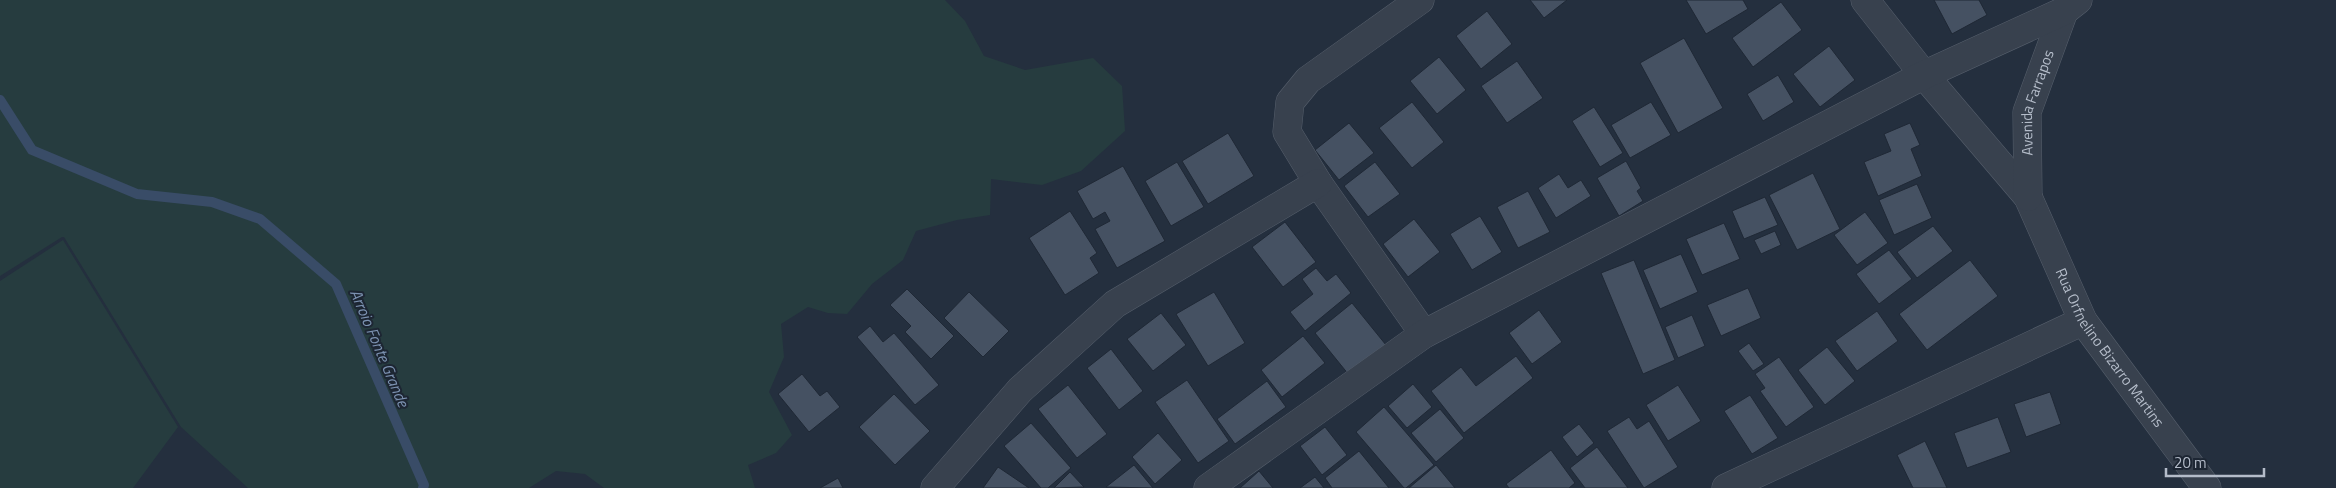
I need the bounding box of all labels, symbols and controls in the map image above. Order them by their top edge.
street label: Avenida Farrapos [2015,46,2060,156]
street label: Rua Orfnelino Bizarro Martins [2050,264,2170,432]
water label: Arroio Fonte Grande [344,285,416,412]
scale bar [2166,446,2264,478]
text: 20 m [2174,451,2207,474]

